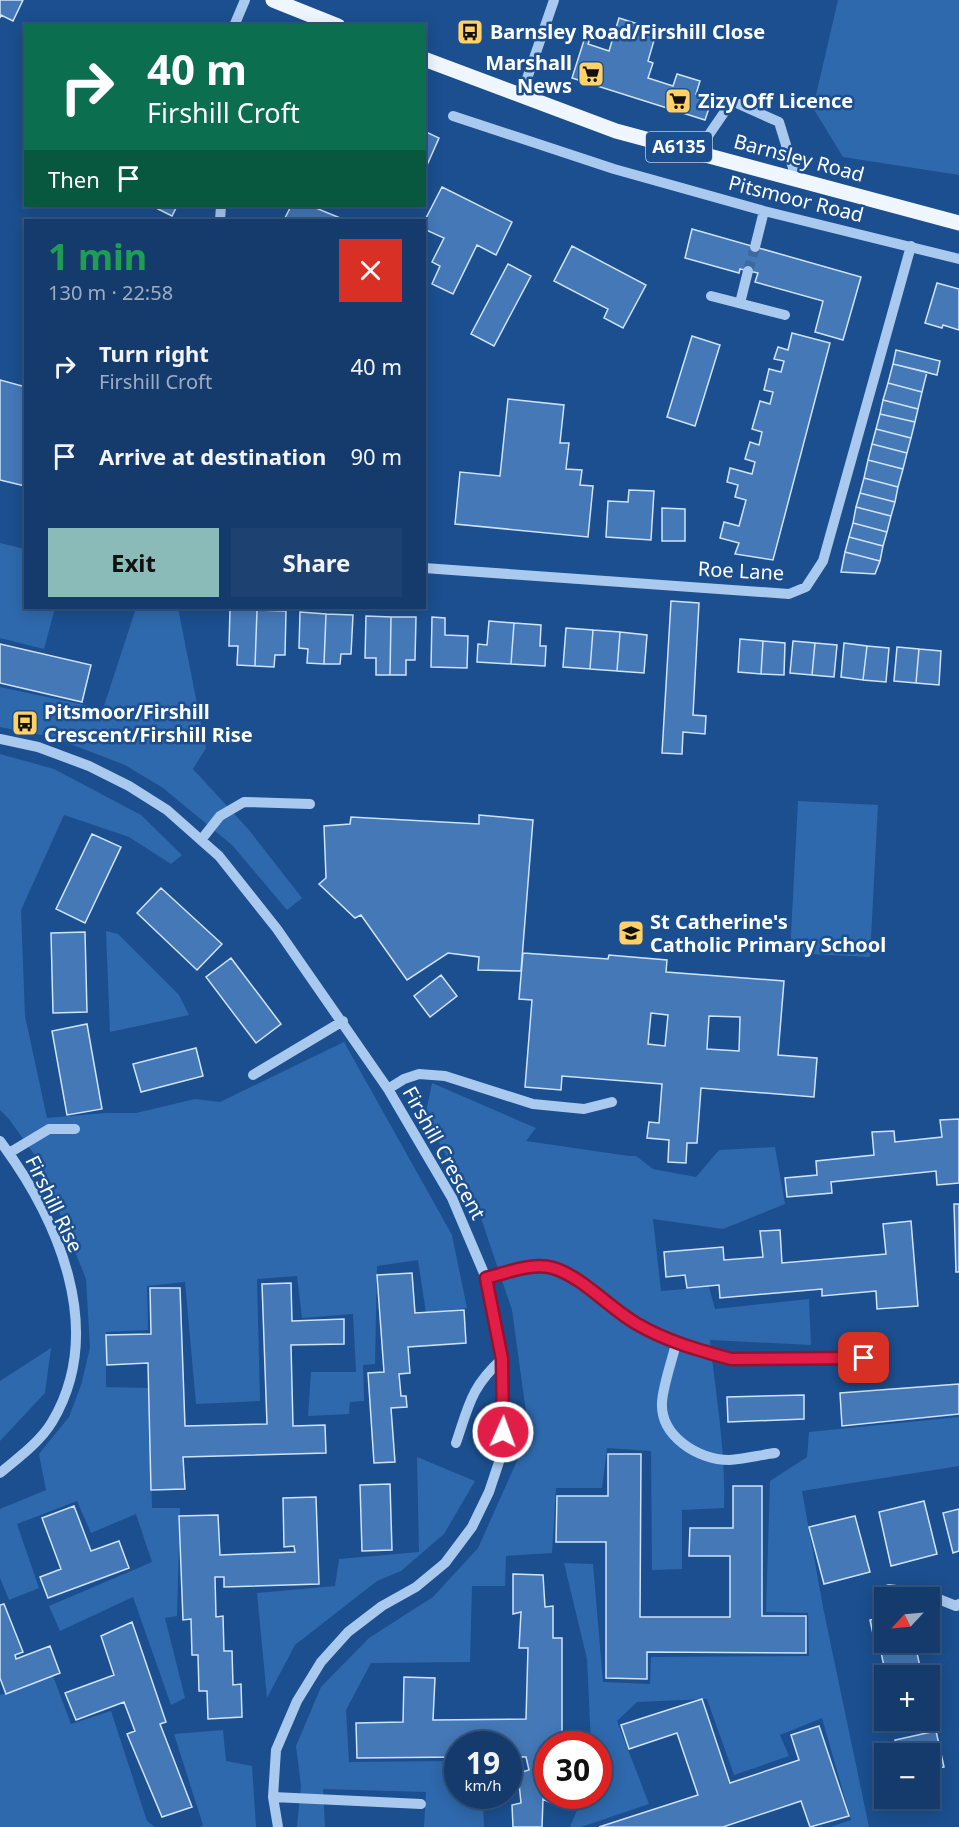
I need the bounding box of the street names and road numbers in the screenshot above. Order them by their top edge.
street label: Barnsley Road [731,127,867,188]
road number: A6135 [646,132,712,162]
street label: Pitsmoor Road [726,169,867,228]
street label: Roe Lane [697,555,785,586]
street label: Firshill Crescent [397,1081,492,1224]
street label: Firshill Rise [19,1151,90,1257]

